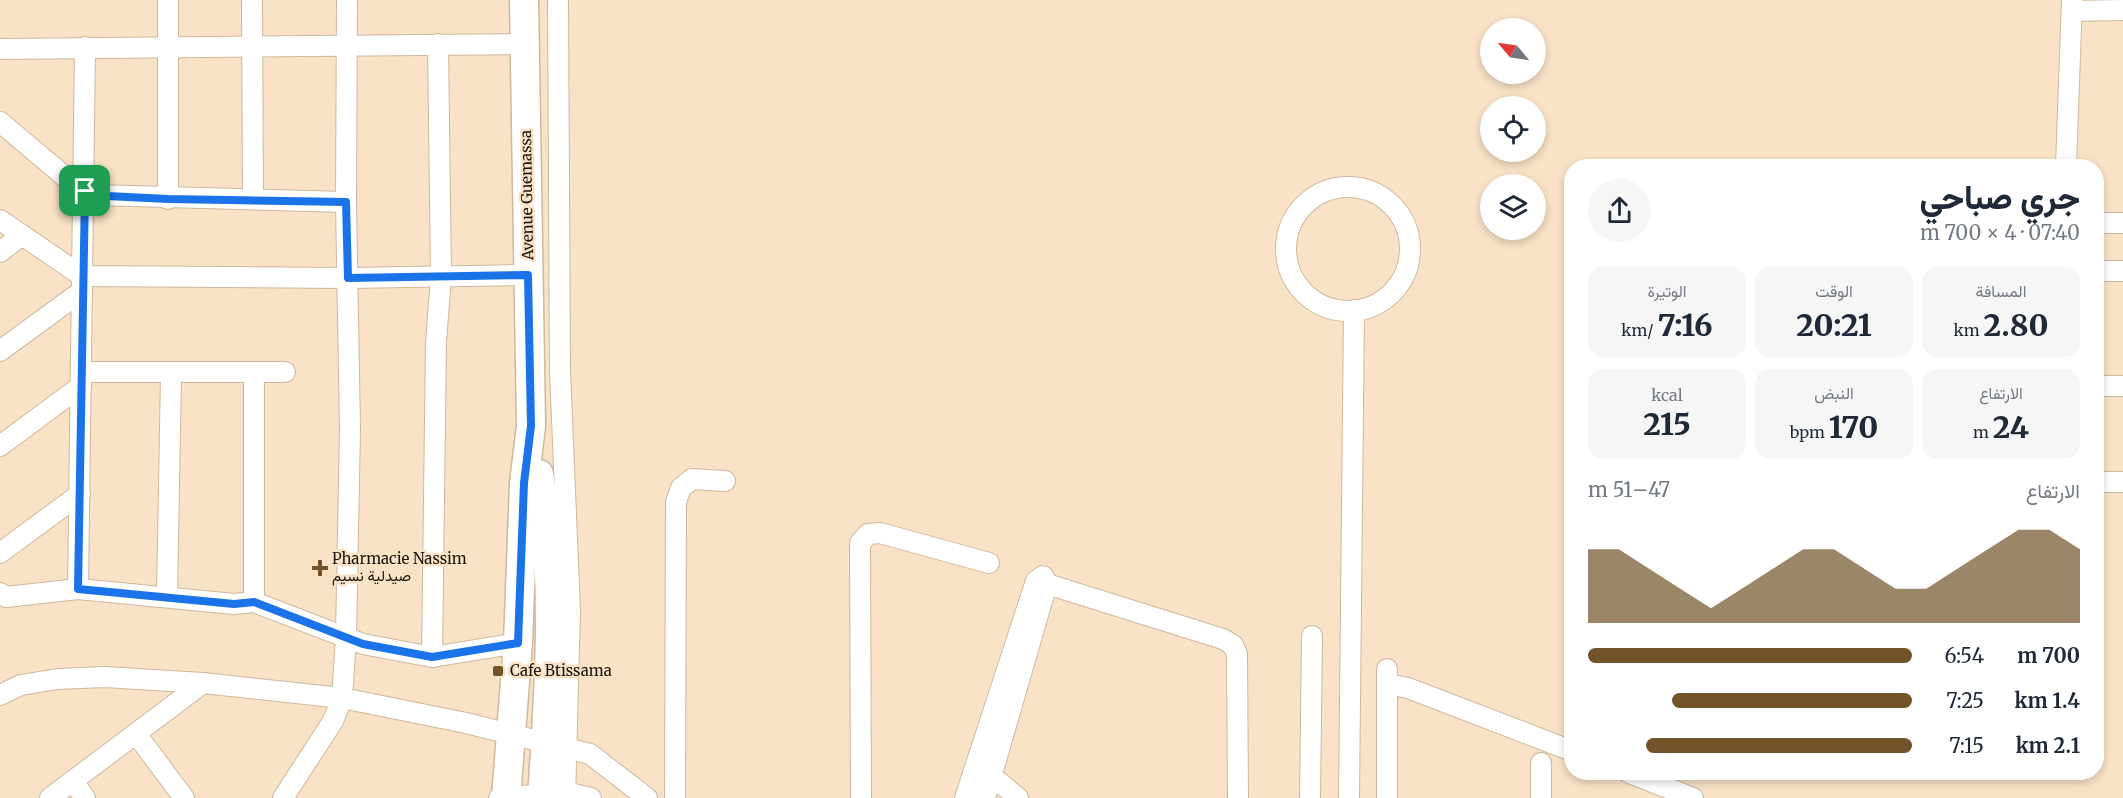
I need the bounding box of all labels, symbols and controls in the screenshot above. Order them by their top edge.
north arrow [1480,18,1546,84]
map controls [1480,18,1546,240]
button: locate [1480,96,1546,162]
street label: Avenue Guemassa [516,130,537,261]
pin [59,165,110,216]
icon: arrive [68,174,101,207]
button: layers [1480,174,1546,240]
text: جري صباحي [1920,177,2080,218]
button: share [1588,179,1651,242]
text: 07:40 · 4 × 700 m [1920,220,2080,245]
text: الوتيرة [1647,281,1687,301]
text: الوقت [1815,281,1853,301]
text: المسافة [1976,281,2026,301]
text: 7:16 [1657,306,1713,344]
text: 20:21 [1796,306,1872,344]
text: 2.80 [1983,306,2048,344]
text: /km [1621,320,1657,340]
text: km [1954,320,1983,340]
text: النبض [1814,383,1854,403]
text: الارتفاع [1979,383,2023,403]
text: kcal [1651,385,1683,405]
text: 215 [1643,405,1691,443]
text: 170 [1829,408,1878,446]
text: 24 [1993,408,2029,446]
text: bpm [1790,422,1829,442]
text: m [1973,422,1993,442]
text: 47–51 m [1588,477,1670,502]
text: الارتفاع [2026,478,2080,503]
place label: Pharmacie Nassim صيدلية نسيم [332,549,467,586]
marker: Pharmacie Nassim صيدلية نسيم [313,561,327,575]
text: 6:54 [1945,643,1984,668]
text: 700 m [2017,643,2080,668]
place label: Cafe Btissama [510,661,612,680]
marker: Cafe Btissama [491,664,505,678]
text: 7:25 [1946,688,1984,713]
text: 1.4 km [2015,688,2080,713]
text: 7:15 [1949,733,1984,758]
text: 2.1 km [2016,733,2080,758]

